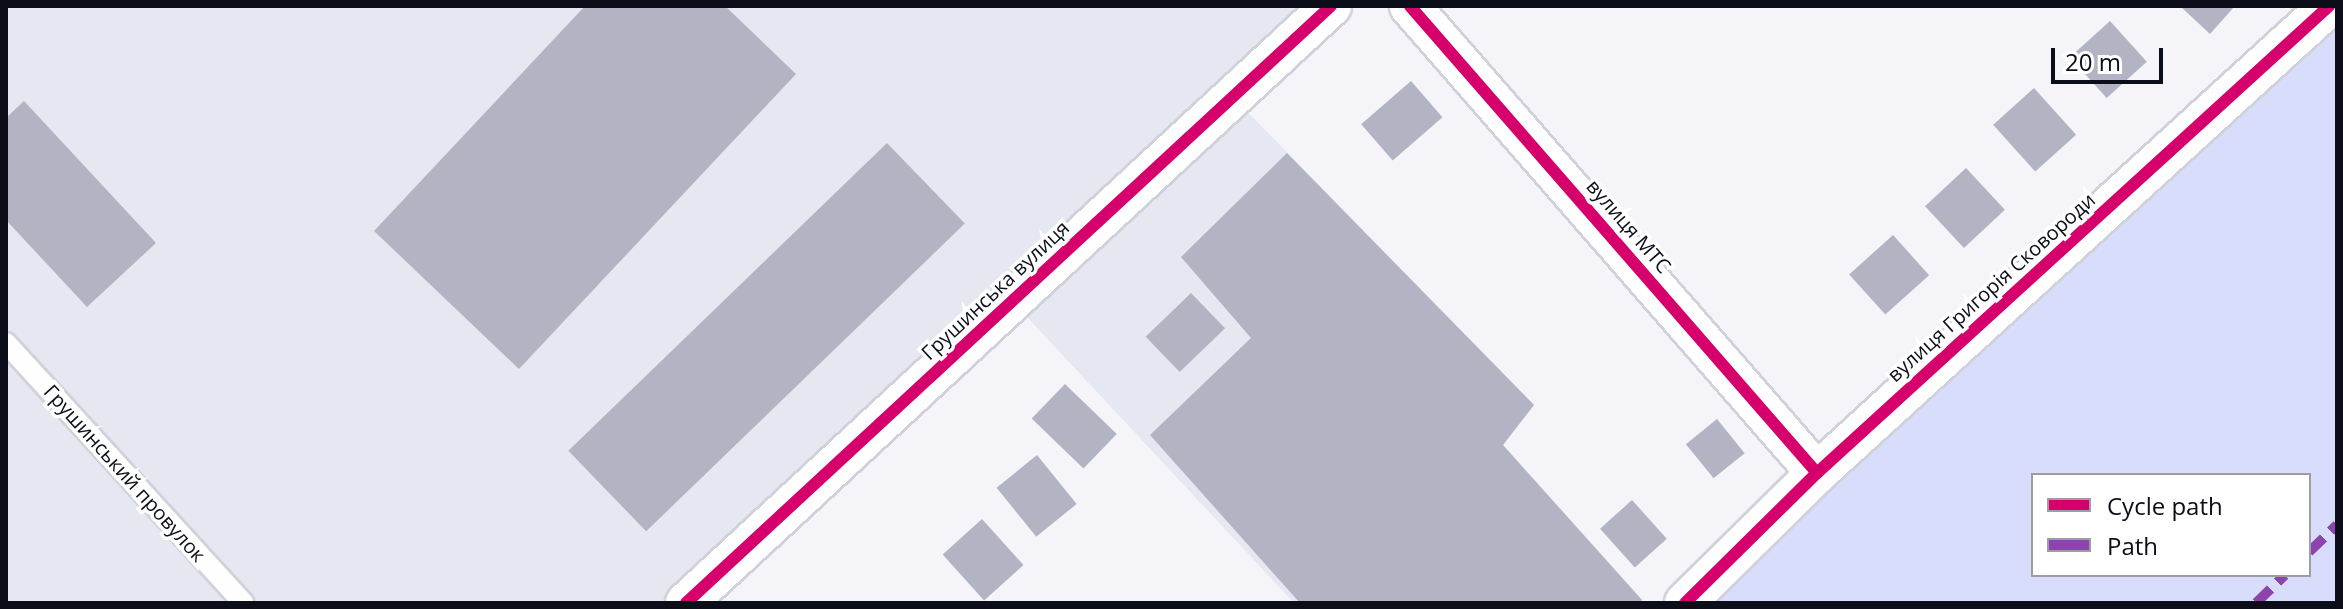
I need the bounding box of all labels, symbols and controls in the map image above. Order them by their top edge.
scale bar [2055,32,2167,82]
text: 20 m [2065,45,2121,78]
street label: вулиця МТС [1582,174,1676,278]
street label: вулиця Григорія Сковороди [1882,187,2100,387]
street label: Грушинська вулиця [916,215,1074,365]
street label: Грушинський провулок [39,379,211,567]
legend [2031,473,2311,577]
text: Cycle path [2107,489,2223,522]
text: Path [2107,529,2158,562]

